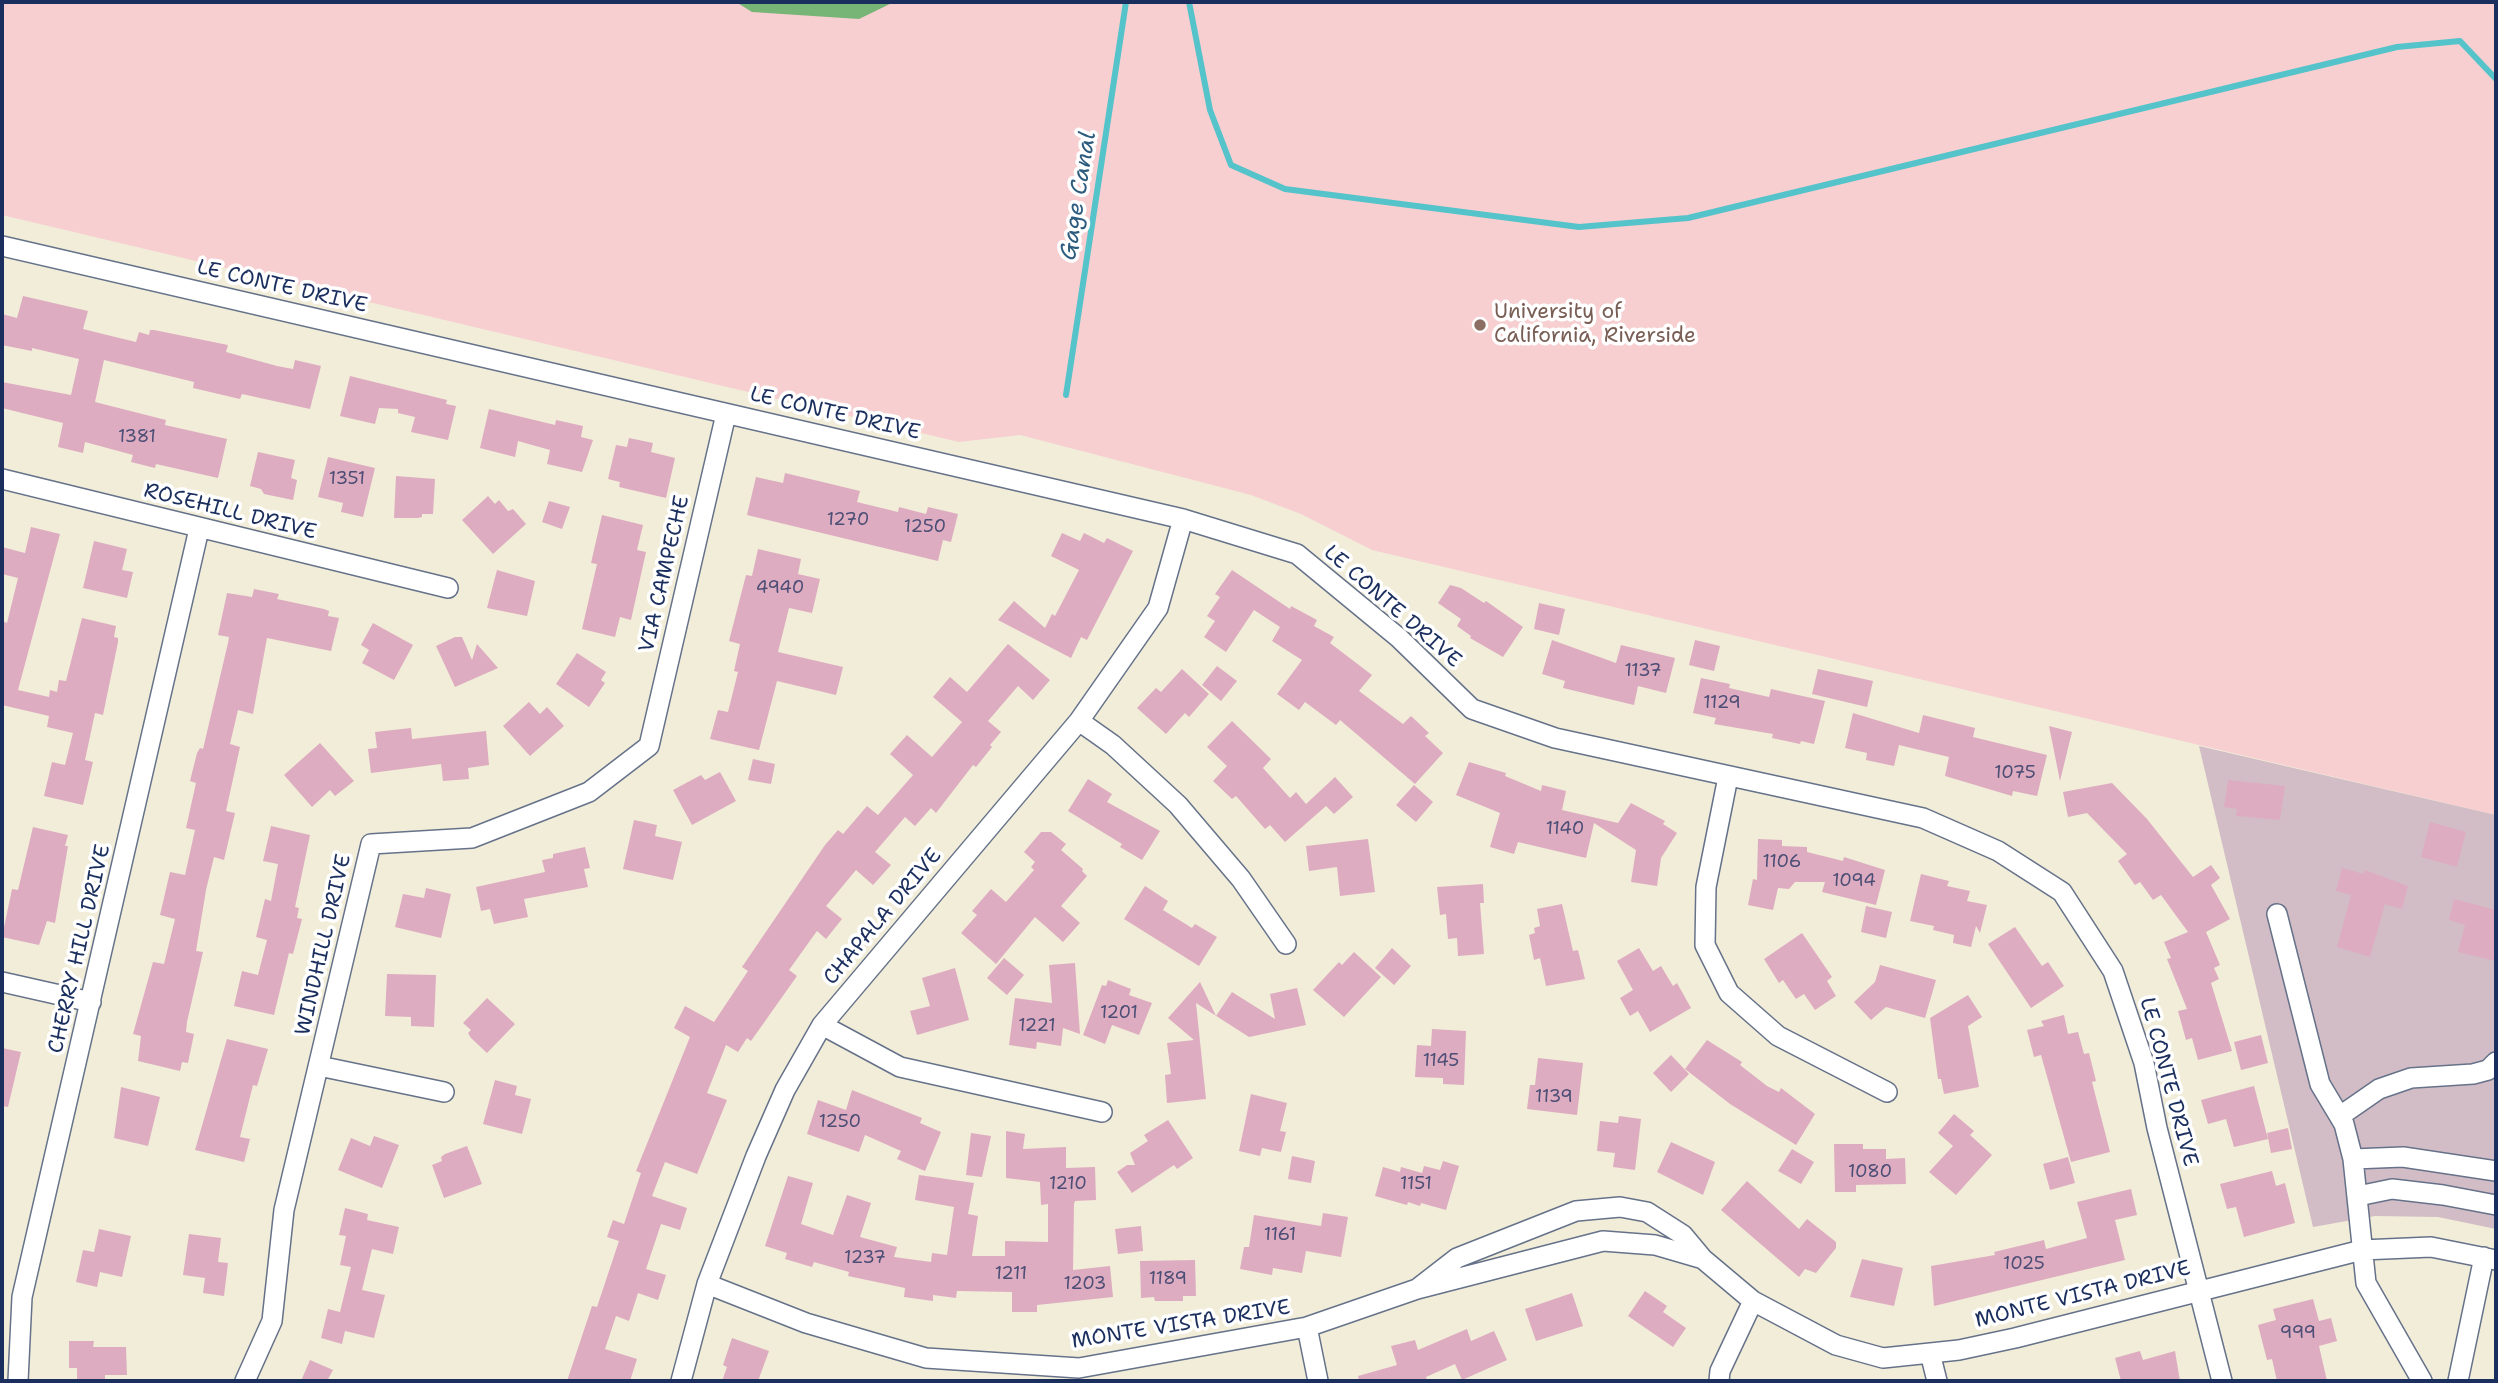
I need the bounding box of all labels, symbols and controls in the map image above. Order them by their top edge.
water label: Gage Canal [1055,130,1103,262]
street label: LE CONTE DRIVE [194,255,370,319]
place label: University of California, Riverside [1494,300,1696,350]
marker: University of California, Riverside [1472,317,1488,333]
street label: LE CONTE DRIVE [747,382,923,446]
house number: 1381 [118,426,156,448]
house number: 1351 [329,468,365,490]
street label: ROSEHILL DRIVE [141,478,319,546]
street label: VIA CAMPECHE [635,493,695,655]
house number: 1270 [827,509,869,531]
house number: 1250 [904,516,946,538]
street label: LE CONTE DRIVE [1318,540,1466,674]
house number: 4940 [756,577,804,599]
house number: 1137 [1624,660,1662,682]
house number: 1129 [1703,692,1741,714]
house number: 1075 [1994,762,2036,784]
house number: 1140 [1546,818,1584,840]
street label: CHERRY HILL DRIVE [44,842,116,1056]
street label: CHAPALA DRIVE [819,844,947,990]
house number: 1106 [1763,851,1801,873]
street label: WINDHILL DRIVE [291,852,357,1038]
house number: 1094 [1832,870,1876,892]
street label: LE CONTE DRIVE [2133,995,2203,1169]
house number: 1201 [1100,1002,1138,1024]
house number: 1221 [1018,1015,1056,1037]
house number: 1145 [1423,1050,1459,1072]
house number: 1139 [1535,1086,1573,1108]
house number: 1250 [819,1111,861,1133]
house number: 1080 [1848,1161,1892,1183]
house number: 1210 [1049,1173,1087,1195]
house number: 1151 [1400,1173,1432,1195]
house number: 1161 [1264,1224,1296,1246]
house number: 1237 [844,1247,886,1269]
house number: 1025 [2003,1253,2045,1275]
street label: MONTE VISTA DRIVE [1973,1256,2193,1334]
house number: 1211 [995,1263,1027,1285]
house number: 1189 [1149,1268,1187,1290]
house number: 1203 [1064,1273,1106,1295]
street label: MONTE VISTA DRIVE [1070,1295,1292,1355]
house number: 999 [2280,1322,2316,1344]

